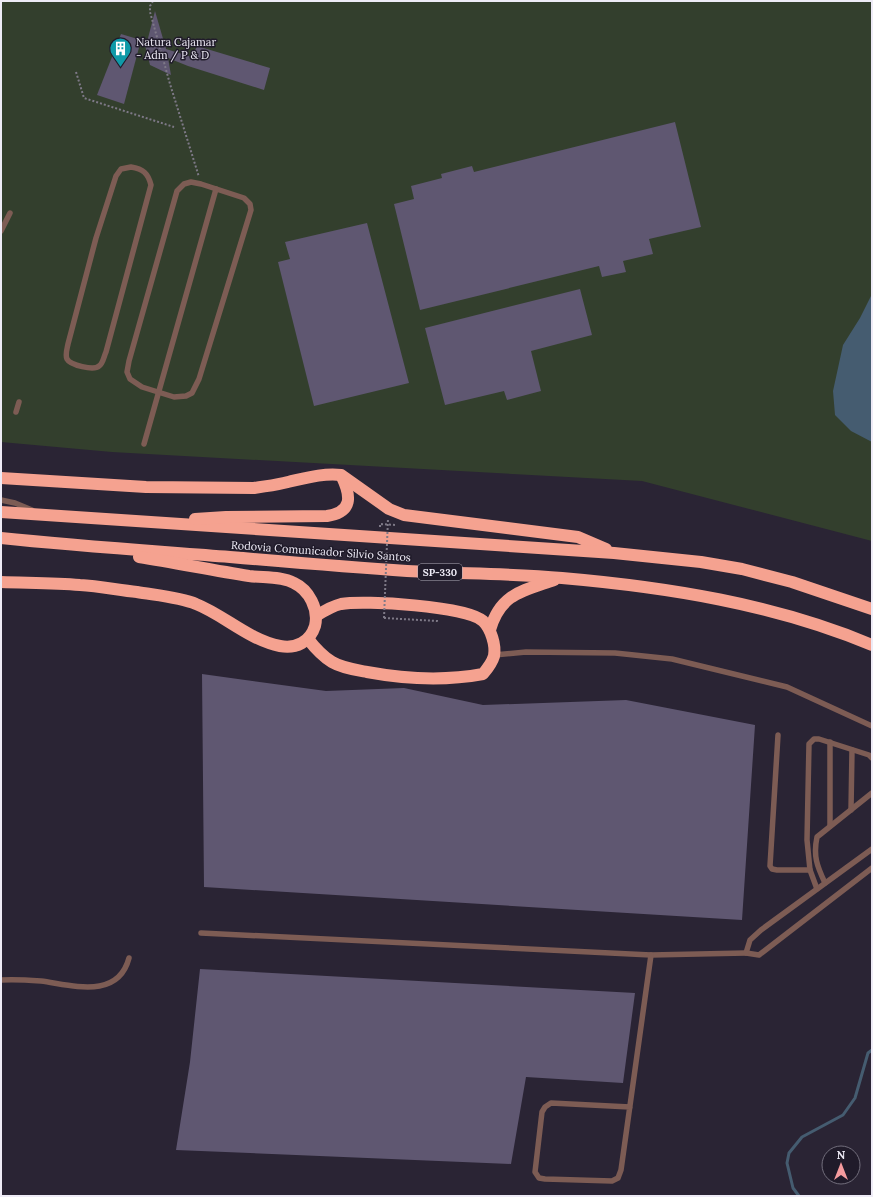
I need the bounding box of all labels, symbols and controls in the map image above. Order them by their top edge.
building icon: Natura Cajamar - Adm / P & D [108,35,134,68]
place label: Natura Cajamar - Adm / P & D [136,35,216,63]
street label: Rodovia Comunicador Silvio Santos [231,538,411,564]
road number: SP-330 [418,564,462,580]
north arrow [821,1145,861,1185]
text: N [837,1148,846,1162]

